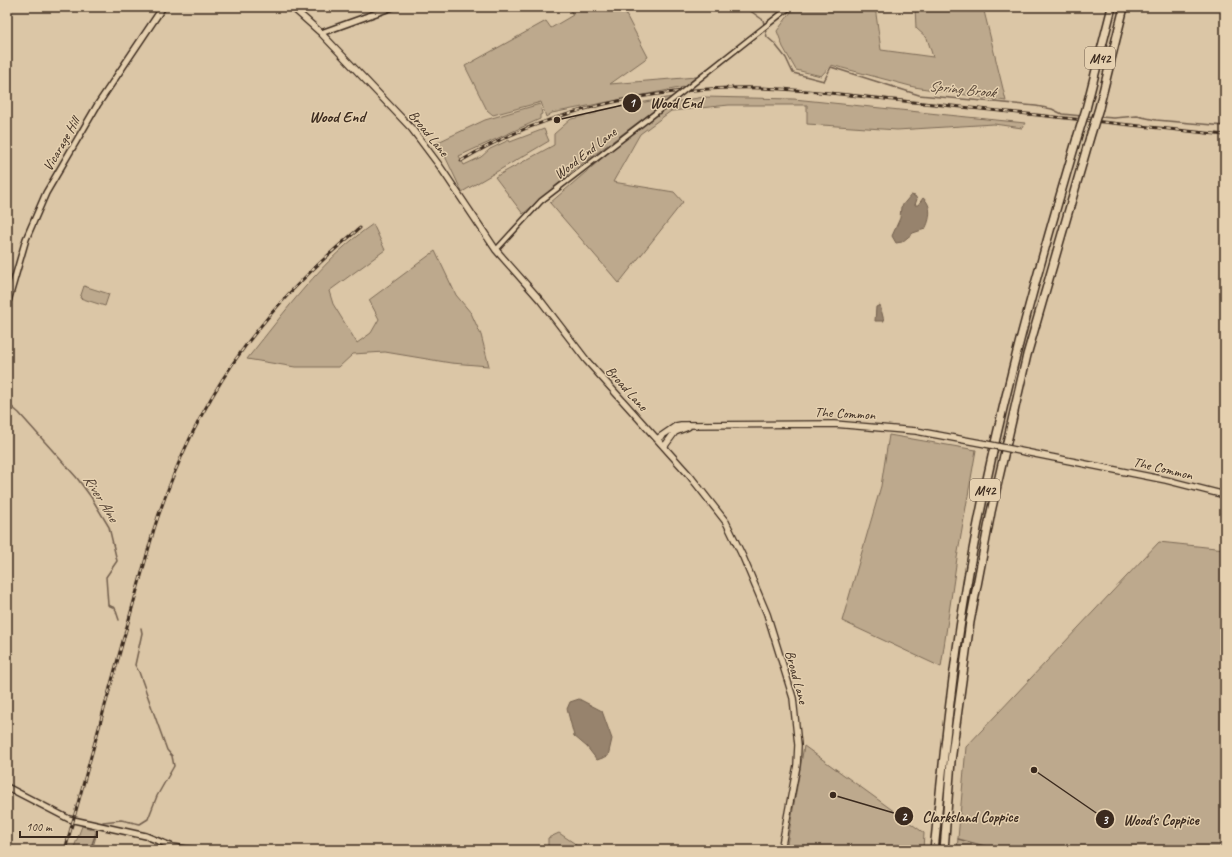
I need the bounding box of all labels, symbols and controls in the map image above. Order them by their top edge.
road number: M42 [1085,47,1115,69]
water label: Spring Brook [928,77,999,103]
callout: Wood End [622,89,710,116]
text: Wood End [650,94,705,113]
text: 1 [629,95,636,111]
district label: Wood End [309,107,367,127]
street label: Broad Lane [405,107,453,161]
street label: Vicarage Hill [39,112,85,174]
street label: Wood End Lane [551,123,621,183]
street label: Broad Lane [602,362,652,415]
street label: The Common [814,403,876,424]
street label: The Common [1132,453,1195,484]
water label: River Alne [79,471,123,527]
road number: M42 [970,479,1000,501]
street label: Broad Lane [781,649,812,707]
callout: Clarksland Coppice [894,803,1026,830]
callout: Wood's Coppice [1095,806,1206,833]
text: Clarksland Coppice [922,808,1019,827]
text: 2 [901,809,908,825]
text: Wood's Coppice [1123,811,1200,830]
text: 3 [1102,812,1109,828]
scale bar [20,813,97,839]
text: 100 m [26,819,53,835]

